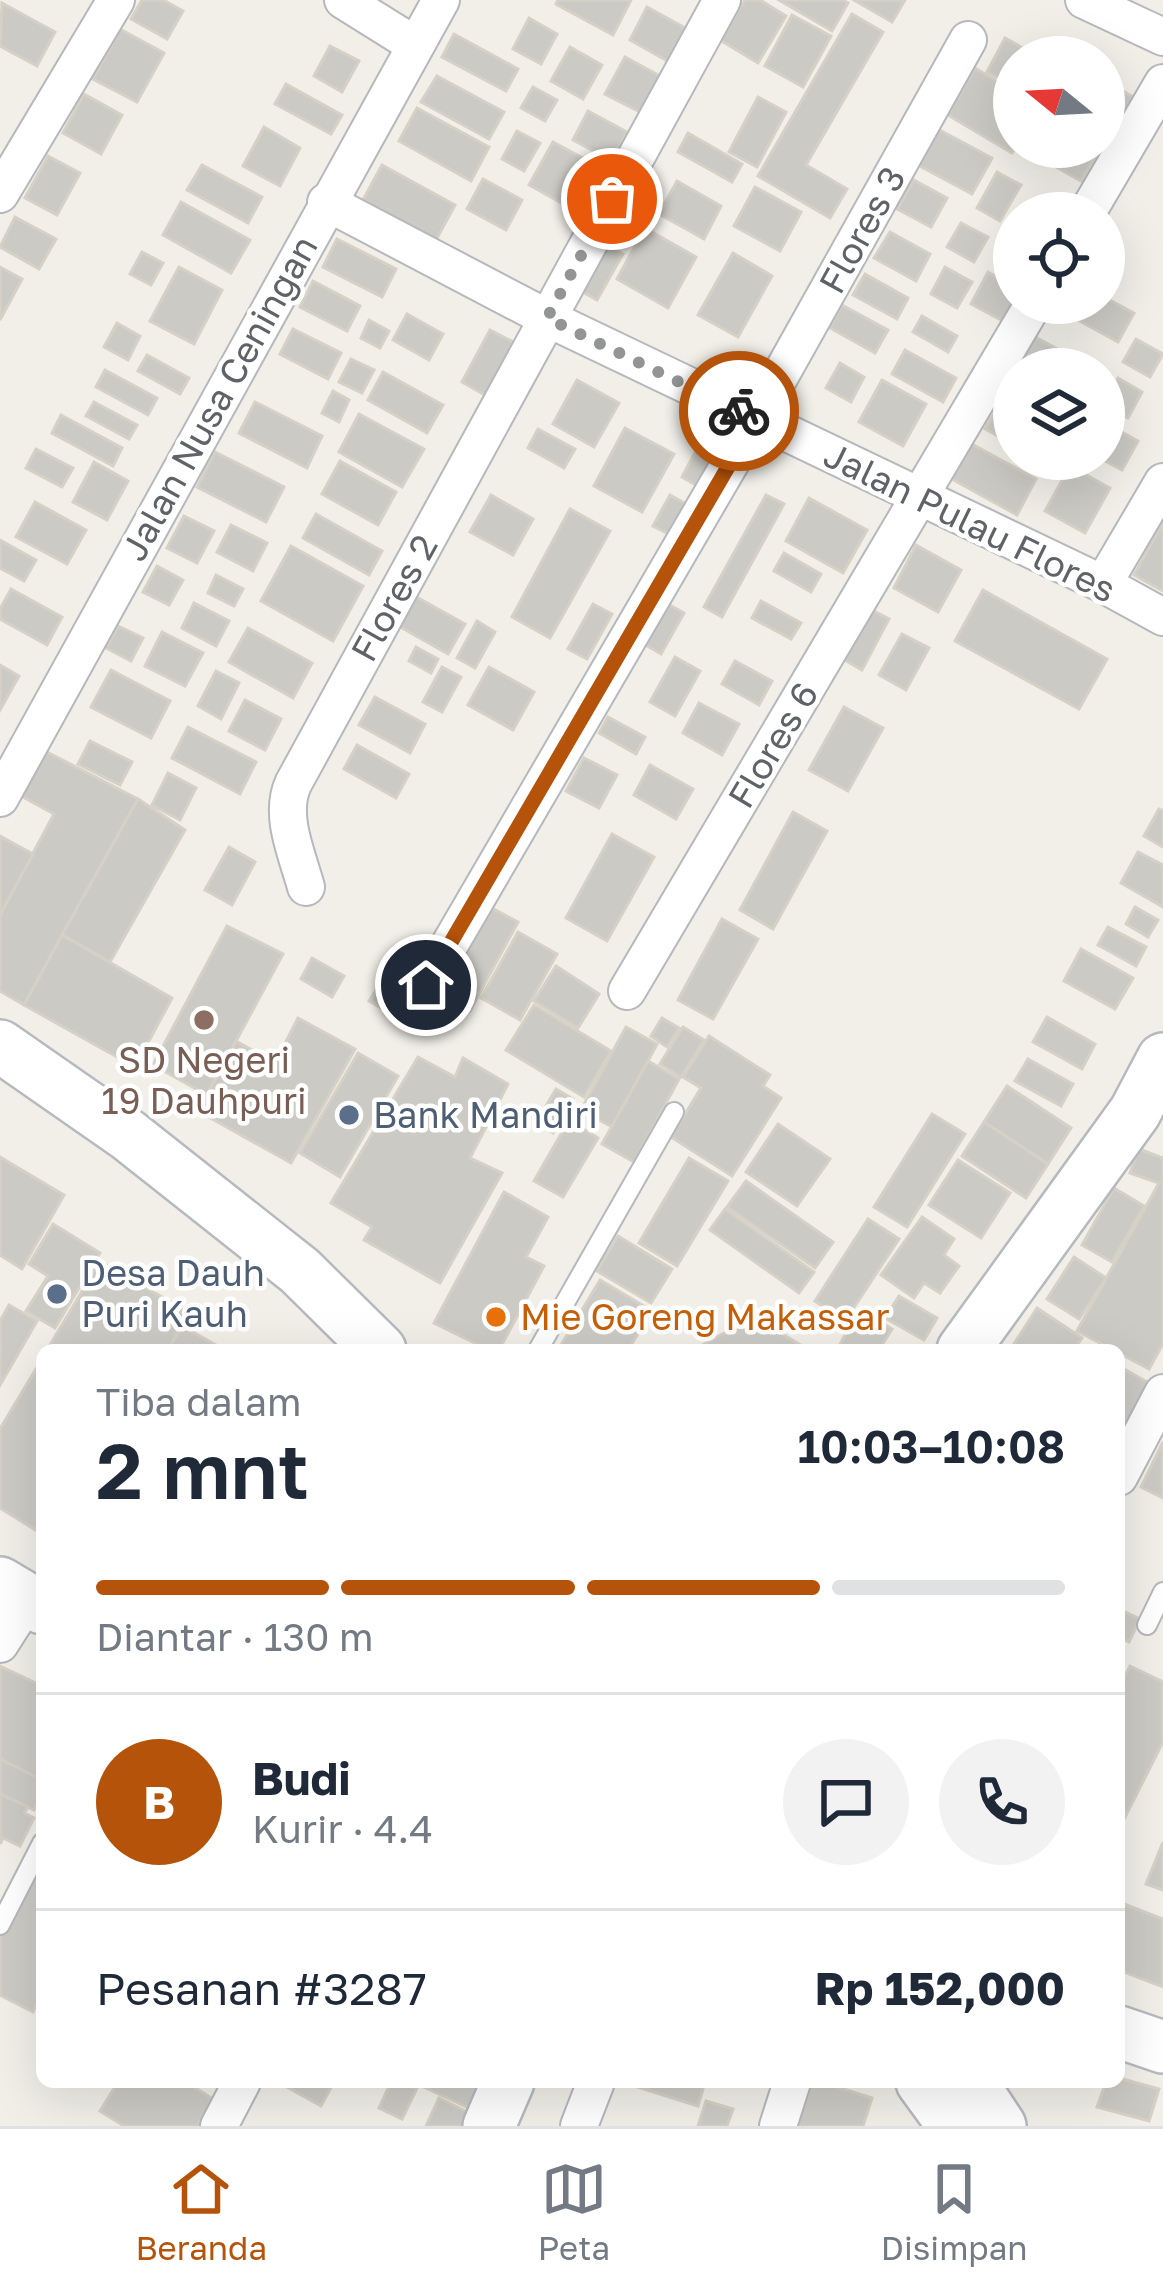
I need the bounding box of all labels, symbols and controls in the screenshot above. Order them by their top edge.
north arrow [993,36,1125,168]
map controls [993,36,1125,480]
pin [561,148,663,250]
street label: Flores 3 [809,159,914,300]
icon: bag [579,166,645,232]
button: locate [993,192,1125,324]
street label: Jalan Nusa Ceningan [111,228,326,568]
button: layers [993,348,1125,480]
courier [679,351,799,471]
icon: bike [706,378,772,444]
street label: Jalan Pulau Flores [817,432,1123,611]
street label: Flores 2 [341,527,446,668]
street label: Flores 6 [718,674,827,815]
pin [375,934,477,1036]
icon: home [393,952,459,1018]
marker: SD Negeri 19 Dauhpuri [191,1007,217,1033]
place label: SD Negeri 19 Dauhpuri [101,1038,307,1122]
place label: Bank Mandiri [373,1093,598,1136]
marker: Bank Mandiri [336,1102,362,1128]
place label: Desa Dauh Puri Kauh [81,1251,265,1335]
marker: Desa Dauh Puri Kauh [44,1281,70,1307]
place label: Mie Goreng Makassar [520,1295,889,1338]
marker: Mie Goreng Makassar [483,1304,509,1330]
text: Tiba dalam [96,1378,301,1425]
text: 10:03–10:08 [797,1419,1065,1473]
text: 2 mnt [96,1423,309,1516]
text: Diantar · 130 m [96,1613,374,1660]
button: chat [783,1739,909,1865]
button: phone [939,1739,1065,1865]
text: Budi [252,1751,351,1805]
text: B [143,1775,175,1829]
text: Kurir · 4.4 [252,1805,433,1852]
text: Pesanan #3287 [96,1961,427,2015]
text: Rp 152,000 [815,1961,1065,2015]
tab: Beranda [135,2156,267,2267]
tab: Peta [538,2156,610,2267]
tab: Disimpan [881,2156,1028,2267]

